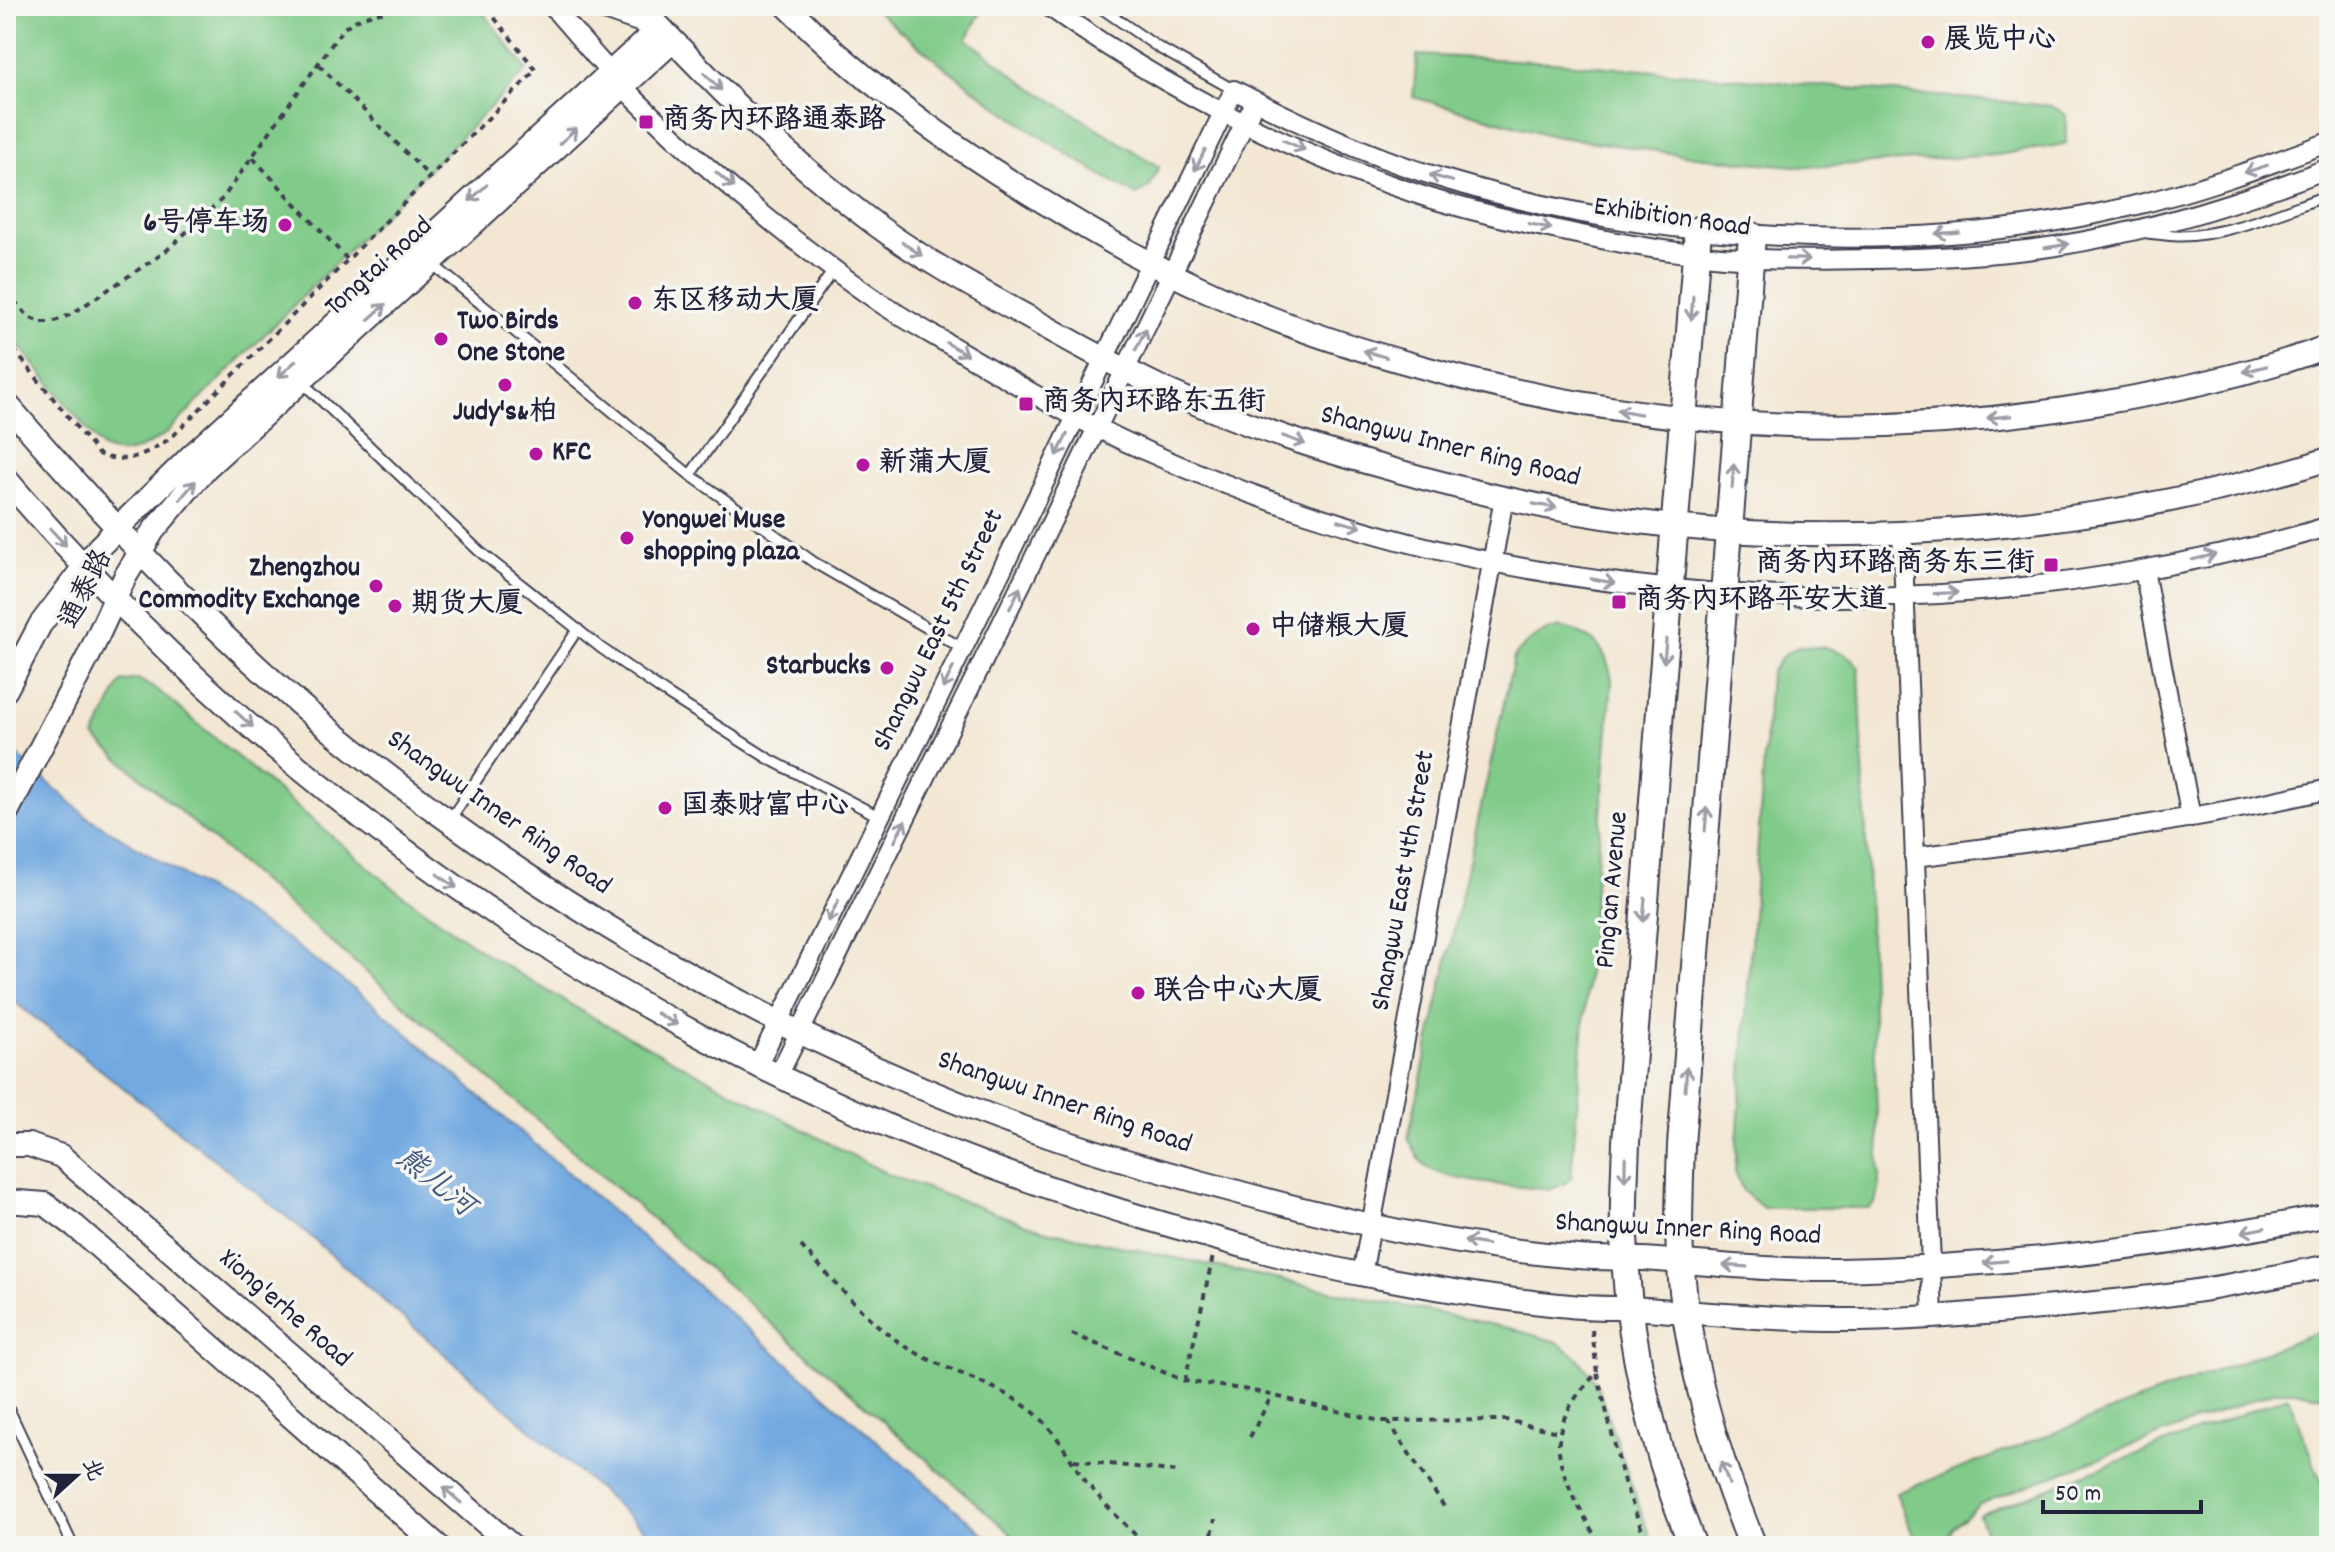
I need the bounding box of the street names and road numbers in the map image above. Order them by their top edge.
street label: Exhibition Road [1591,188,1753,250]
street label: Tongtai Road [317,208,443,328]
street label: Shangwu Inner Ring Road [1316,396,1584,500]
street label: Shangwu East 5th Street [864,503,1016,759]
street label: 通泰路 [52,543,124,637]
street label: Shangwu Inner Ring Road [377,721,619,907]
street label: Shangwu East 4th Street [1362,748,1448,1014]
street label: Ping'an Avenue [1587,810,1641,970]
street label: Shangwu Inner Ring Road [932,1042,1196,1166]
street label: Shangwu Inner Ring Road [1554,1204,1822,1258]
street label: Xiong'erhe Road [209,1241,359,1379]

